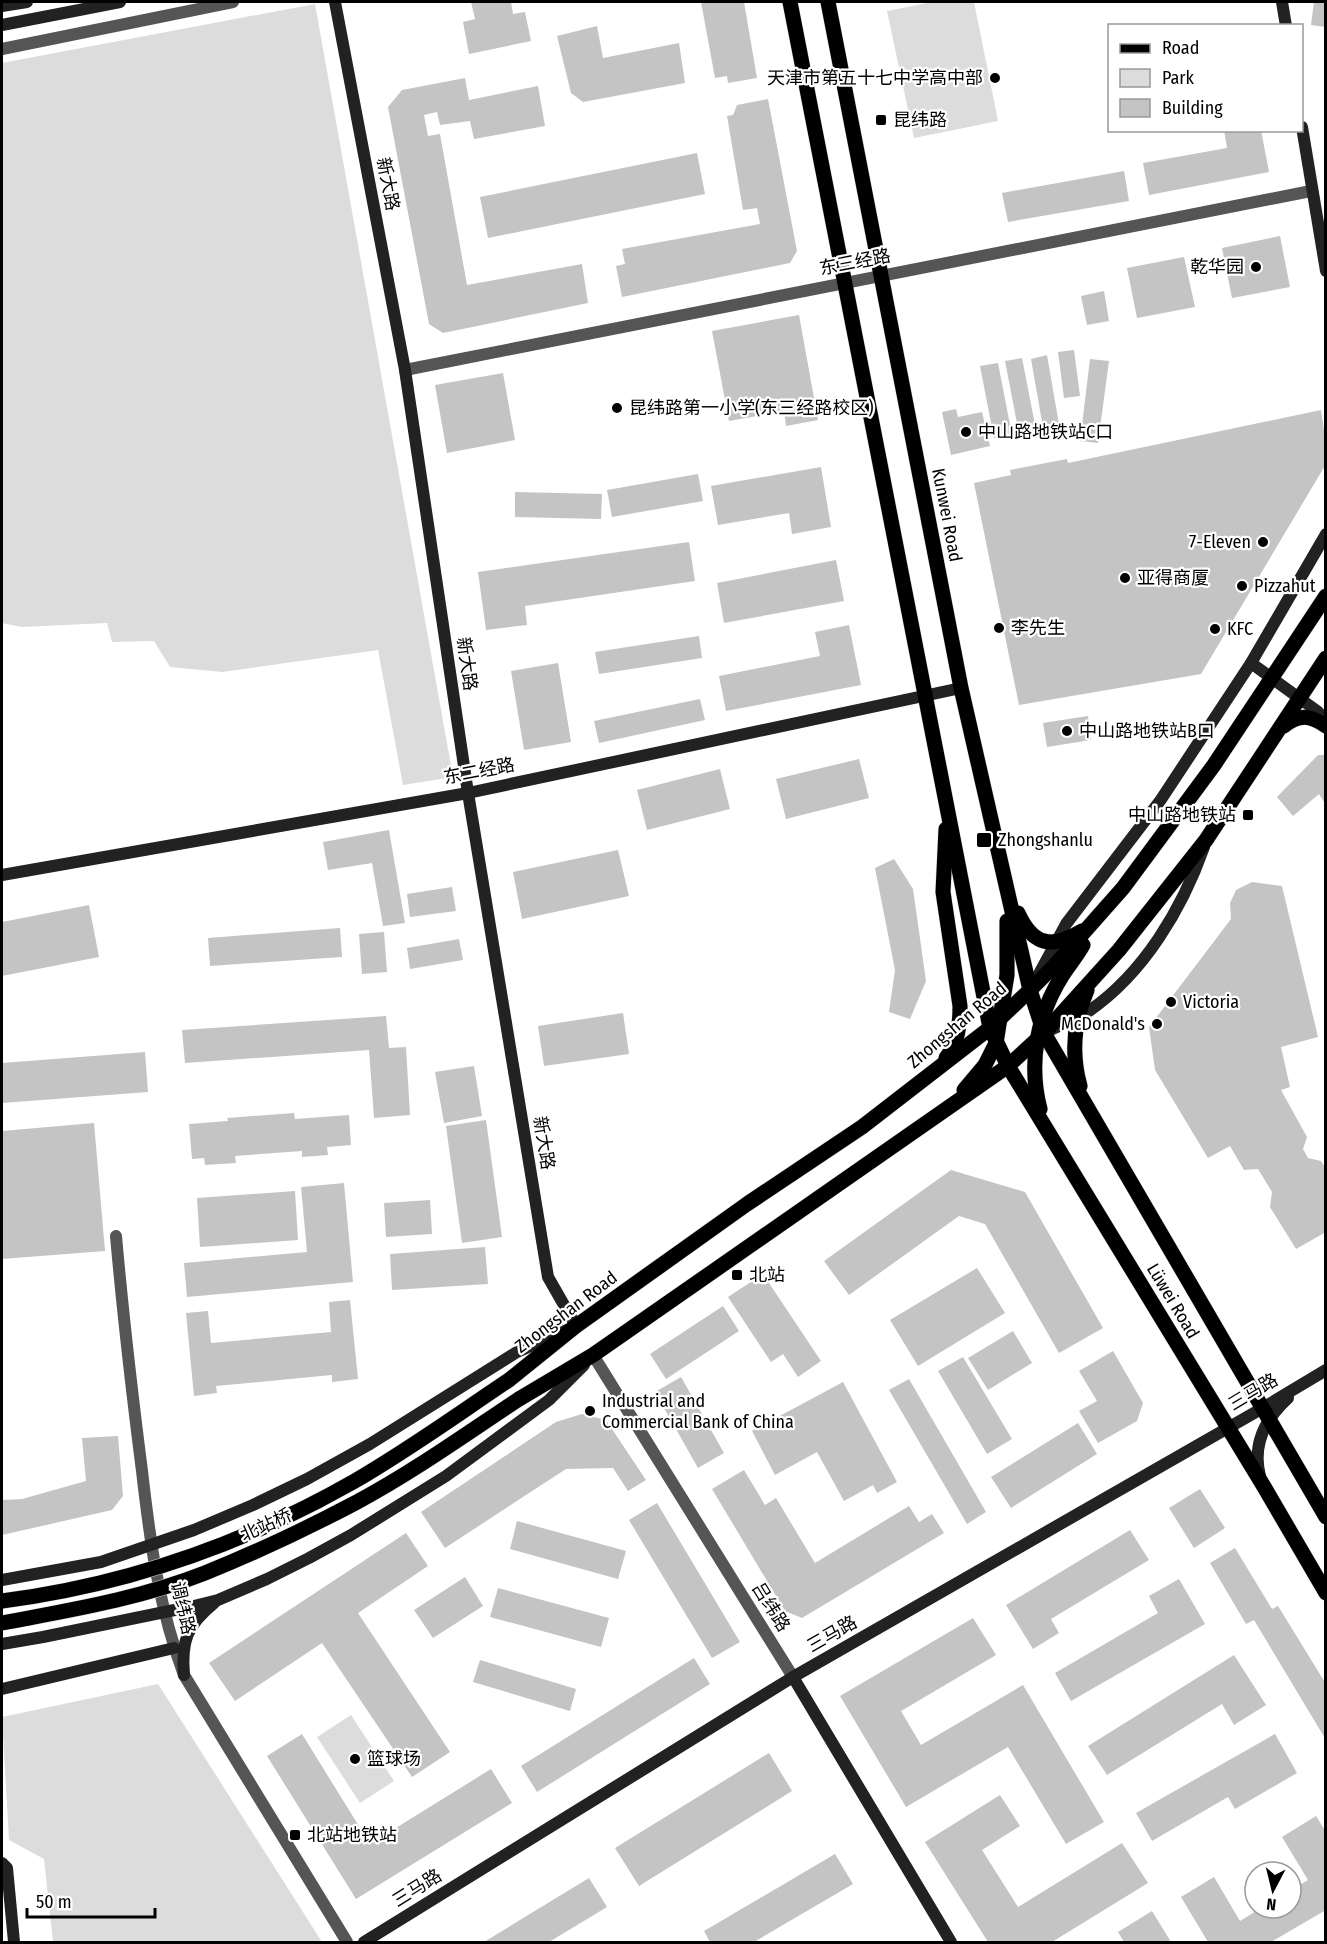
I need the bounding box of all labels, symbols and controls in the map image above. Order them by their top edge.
legend [1108,24,1303,132]
text: Road [1162,37,1199,59]
place label: 天津市第五十七中学高中部 [767,67,983,89]
text: Park [1162,67,1195,89]
marker: 天津市第五十七中学高中部 [988,71,1002,85]
text: Building [1162,97,1223,119]
place label: 昆纬路 [893,109,947,131]
marker: 昆纬路 [874,113,888,127]
street label: 新大路 [372,155,404,213]
street label: 东三经路 [818,244,892,280]
place label: 乾华园 [1190,256,1244,278]
marker: 乾华园 [1249,260,1263,274]
place label: 昆纬路第一小学(东三经路校区) [629,397,874,419]
marker: 昆纬路第一小学(东三经路校区) [610,401,624,415]
place label: 中山路地铁站C口 [978,421,1113,443]
marker: 中山路地铁站C口 [959,425,973,439]
street label: Kunwei Road [927,466,967,564]
place label: 7-Eleven [1189,531,1251,553]
marker: 7-Eleven [1256,535,1270,549]
place label: 亚得商厦 [1137,567,1209,589]
marker: 亚得商厦 [1118,571,1132,585]
place label: Pizzahut [1254,575,1316,597]
marker: Pizzahut [1235,579,1249,593]
place label: 李先生 [1011,617,1065,639]
place label: KFC [1227,618,1253,640]
marker: 李先生 [992,621,1006,635]
marker: KFC [1208,622,1222,636]
street label: 新大路 [452,636,482,692]
place label: 中山路地铁站B口 [1079,720,1215,742]
marker: 中山路地铁站B口 [1060,724,1074,738]
street label: 东二经路 [442,753,516,789]
place label: 中山路地铁站 [1128,804,1236,826]
marker: 中山路地铁站 [1241,808,1255,822]
place label: Zhongshanlu [998,829,1093,851]
marker: Zhongshanlu [975,831,993,849]
street label: Zhongshan Road [903,977,1011,1073]
place label: Victoria [1183,991,1239,1013]
marker: Victoria [1164,995,1178,1009]
place label: McDonald's [1061,1013,1145,1035]
marker: McDonald's [1150,1017,1164,1031]
street label: 新大路 [529,1115,559,1171]
street label: Lüwei Road [1142,1259,1204,1343]
place label: 北站 [749,1264,785,1286]
street label: Zhongshan Road [511,1266,621,1358]
marker: 北站 [730,1268,744,1282]
street label: 三马路 [1224,1369,1282,1415]
place label: Industrial and Commercial Bank of China [602,1390,794,1433]
marker: Industrial and Commercial Bank of China [583,1404,597,1418]
street label: 北站桥 [237,1504,295,1546]
street label: 吕纬路 [747,1578,795,1636]
street label: 调纬路 [166,1579,200,1637]
street label: 三马路 [803,1611,861,1657]
place label: 篮球场 [367,1748,421,1770]
marker: 篮球场 [348,1752,362,1766]
place label: 北站地铁站 [307,1824,397,1846]
marker: 北站地铁站 [288,1828,302,1842]
north arrow [1243,1860,1303,1920]
street label: 三马路 [388,1864,446,1912]
scale bar [27,1881,154,1919]
text: 50 m [36,1891,72,1913]
text: N [1265,1894,1277,1914]

